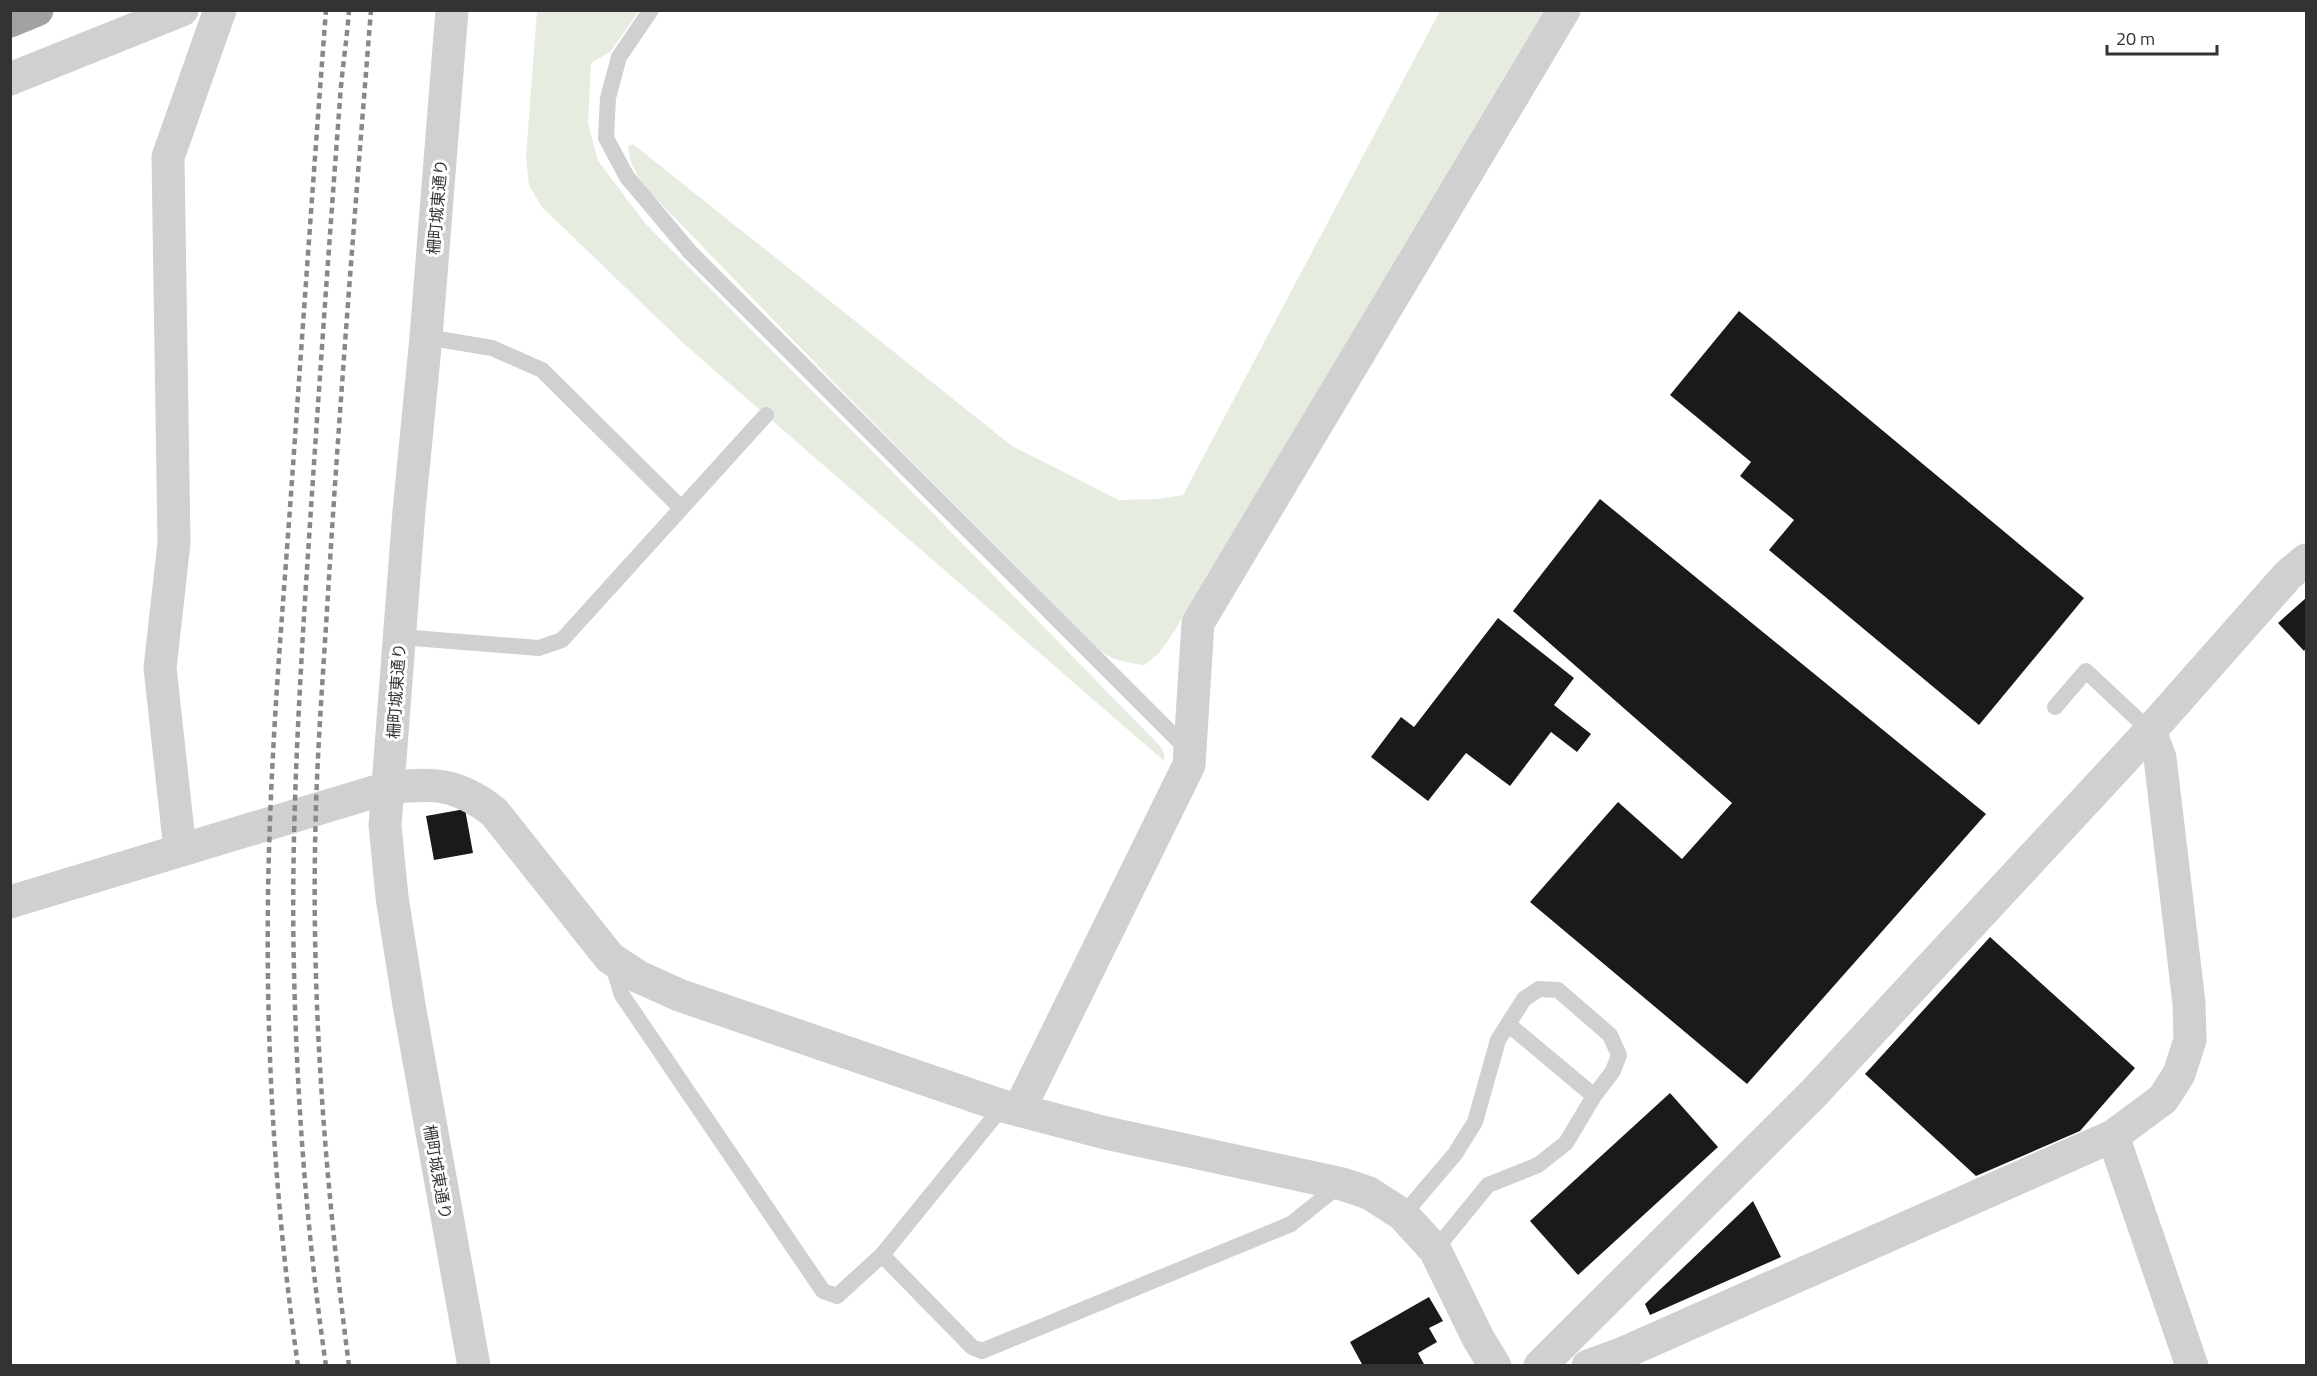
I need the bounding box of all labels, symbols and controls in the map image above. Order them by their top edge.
scale bar [2107,18,2216,56]
text: 20 m [2116,25,2155,52]
street label: 柵町城東通り [421,158,453,256]
street label: 柵町城東通り [381,642,411,740]
street label: 柵町城東通り [418,1123,458,1221]

